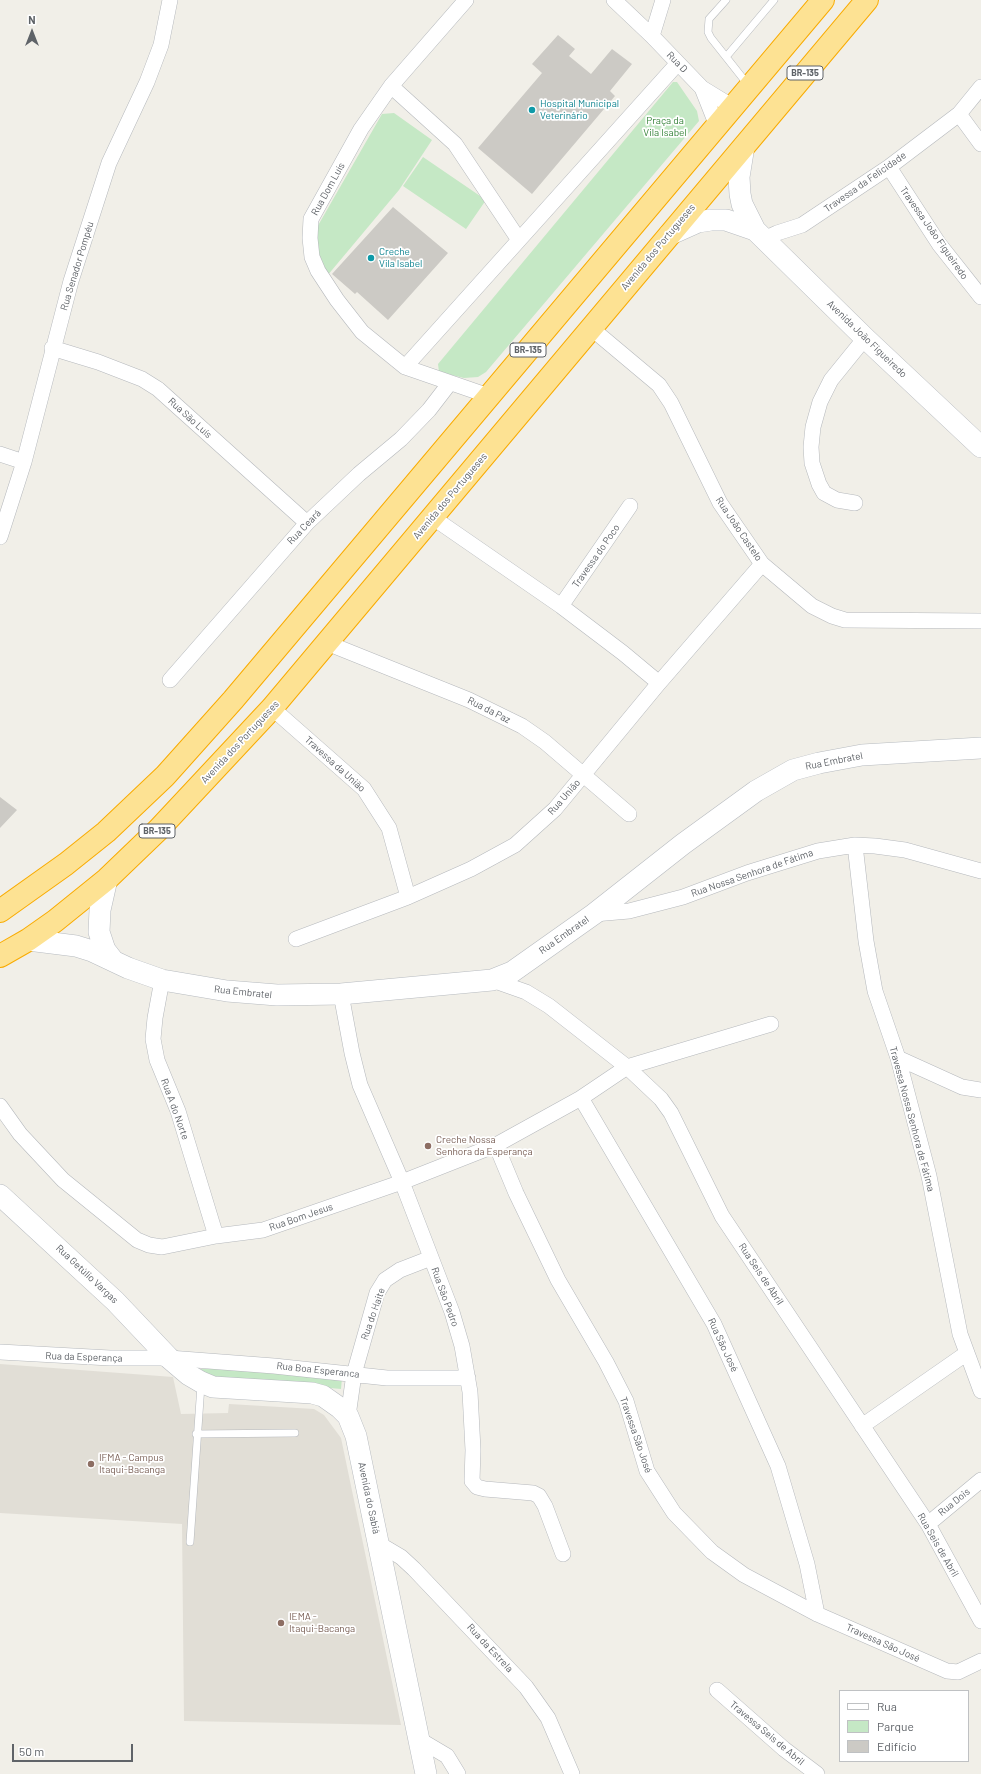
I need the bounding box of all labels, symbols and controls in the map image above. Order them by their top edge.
north arrow [12,12,52,52]
text: N [28,13,36,26]
street label: Rua D [664,49,690,75]
road number: BR-135 [787,66,823,80]
place label: Hospital Municipal Veterinário [540,98,619,122]
marker: Hospital Municipal Veterinário [527,105,537,115]
park label: Praça da Vila Isabel [643,115,687,138]
street label: Travessa da Felicidade [822,149,908,215]
street label: Rua Dom Luís [309,161,347,217]
street label: Travessa João Figueiredo [897,184,971,282]
street label: Avenida dos Portugueses [618,202,698,292]
street label: Rua Senador Pompéu [58,220,96,312]
place label: Creche Vila Isabel [379,246,422,270]
marker: Creche Vila Isabel [366,253,376,263]
street label: Avenida João Figueiredo [825,298,909,380]
road number: BR-135 [510,343,546,357]
street label: Rua São Luís [166,395,214,441]
street label: Avenida dos Portugueses [410,451,490,541]
street label: Rua João Castelo [713,495,765,563]
street label: Rua Ceará [284,507,324,547]
street label: Travessa do Poco [570,522,622,590]
street label: Rua da Paz [466,694,512,726]
street label: Avenida dos Portugueses [199,698,281,786]
street label: Travessa da União [302,734,368,794]
street label: Rua Embratel [804,750,864,772]
street label: Rua União [545,777,583,817]
road number: BR-135 [139,824,175,838]
street label: Rua Nossa Senhora de Fátima [689,846,815,900]
street label: Rua Embratel [537,913,591,957]
street label: Rua Embratel [213,983,273,1001]
street label: Travessa Nossa Senhora de Fátima [887,1045,937,1193]
street label: Rua A do Norte [158,1077,192,1141]
place label: Creche Nossa Senhora da Esperança [436,1134,533,1158]
marker: Creche Nossa Senhora da Esperança [423,1141,433,1151]
street label: Rua Bom Jesus [268,1200,334,1234]
street label: Rua Seis de Abril [736,1241,786,1307]
street label: Rua Getúlio Vargas [53,1242,121,1306]
street label: Rua São Pedro [429,1266,461,1328]
street label: Rua do Haite [358,1286,388,1342]
street label: Rua São José [705,1316,741,1374]
street label: Rua da Esperança [45,1350,123,1364]
street label: Rua Boa Esperanca [276,1360,360,1380]
street label: Travessa São José [617,1395,655,1475]
place label: IFMA - Campus Itaqui-Bacanga [99,1452,165,1476]
marker: IFMA - Campus Itaqui-Bacanga [86,1459,96,1469]
street label: Avenida do Sabiá [356,1461,382,1535]
street label: Rua Dois [936,1486,972,1518]
street label: Rua Seis de Abril [915,1511,961,1579]
place label: IEMA - Itaqui-Bacanga [289,1611,355,1634]
marker: IEMA - Itaqui-Bacanga [276,1618,286,1628]
street label: Rua da Estrela [464,1621,516,1675]
street label: Travessa São José [844,1621,922,1665]
legend [839,1690,969,1762]
street label: Travessa Seis de Abril [727,1698,807,1768]
text: Rua [877,1699,897,1713]
text: Parque [877,1719,914,1733]
scale bar [14,1736,135,1762]
text: Edifício [877,1739,917,1753]
text: 50 m [19,1744,44,1758]

